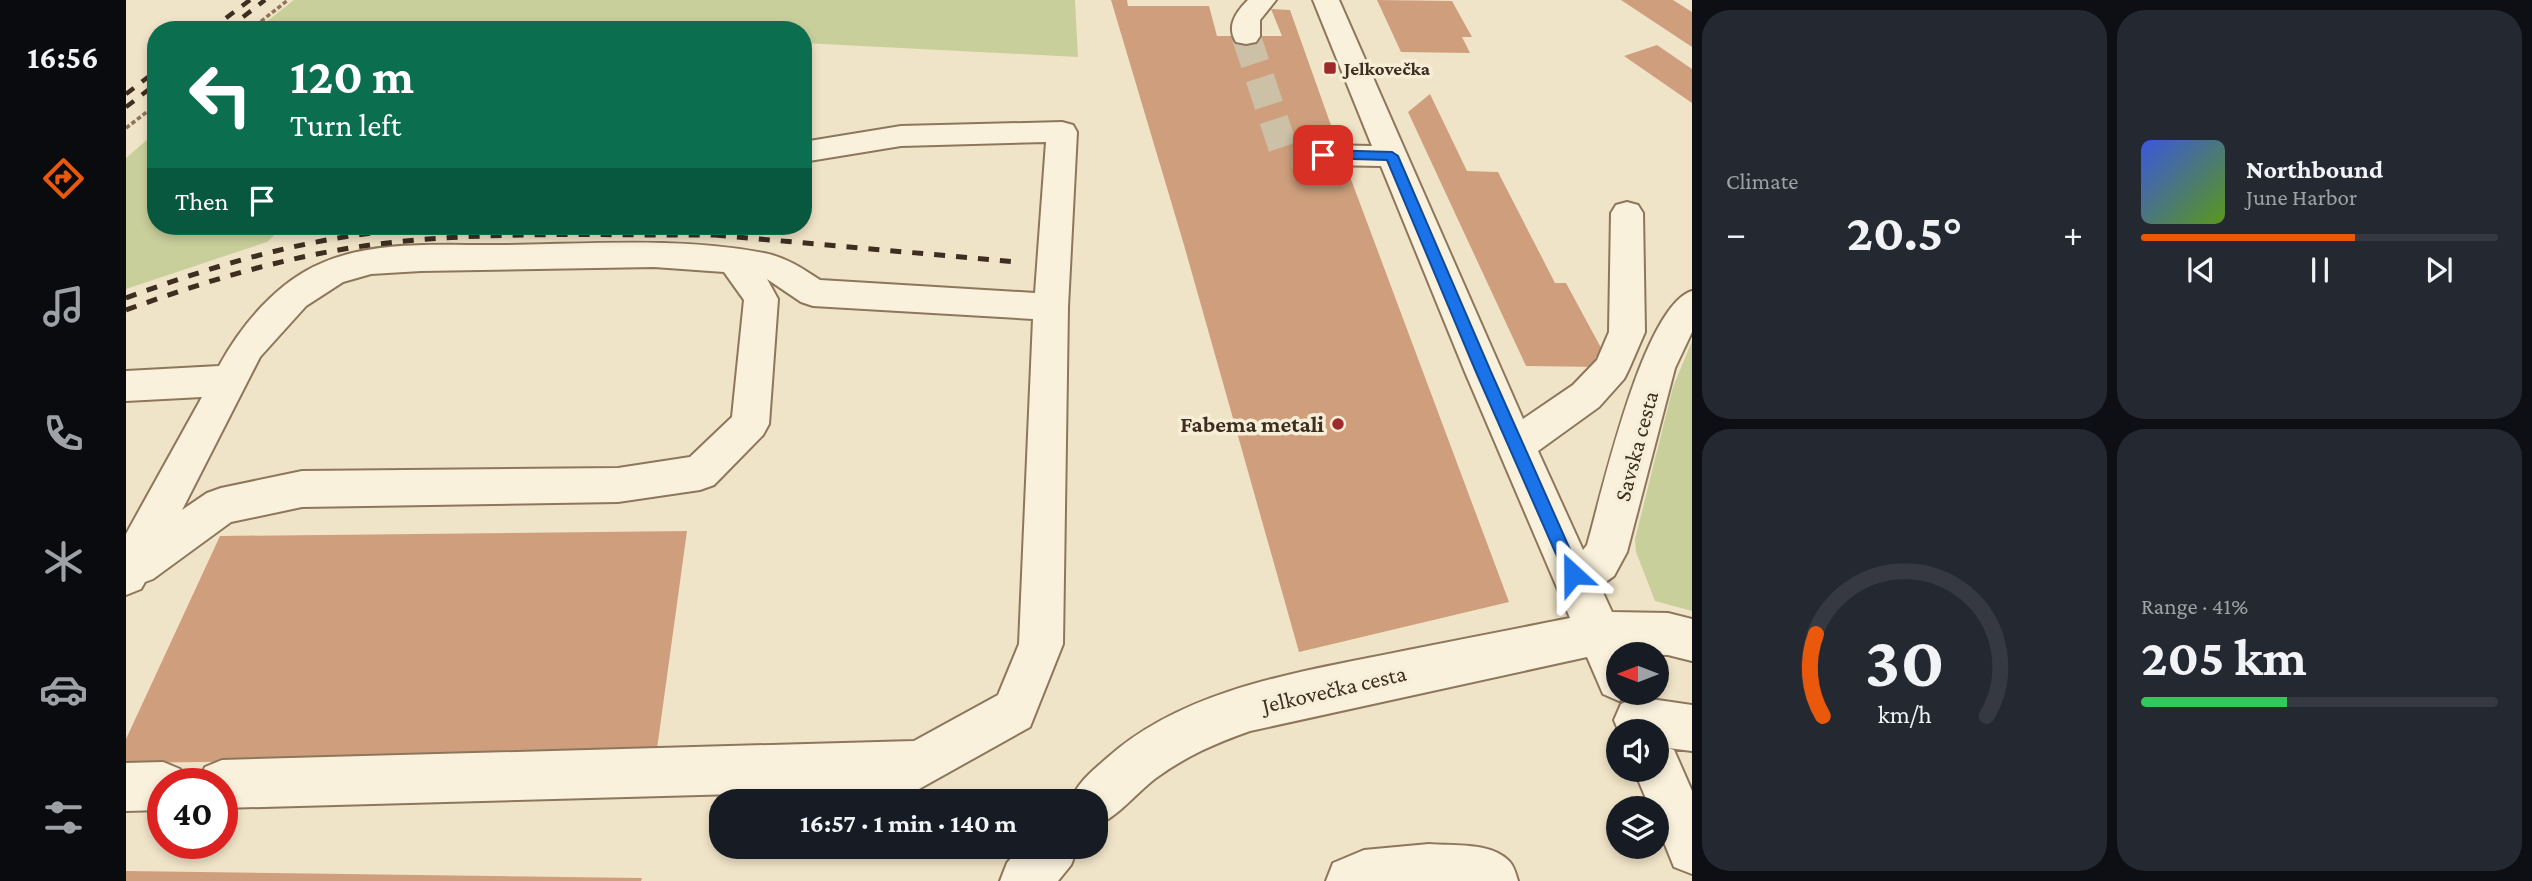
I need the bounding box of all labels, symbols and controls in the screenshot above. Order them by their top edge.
text: 16:56 [27,39,99,75]
icon: left [175,49,266,140]
text: 120 m [290,49,414,104]
place label: Jelkovečka [1342,58,1431,79]
marker: Jelkovečka [1322,60,1338,76]
text: Turn left [290,107,401,143]
pin [1293,125,1353,185]
icon: arrive [1304,136,1342,174]
icon: directions [39,154,88,203]
text: Northbound [2246,155,2383,184]
text: Climate [1726,168,1798,194]
icon: arrive [243,182,281,220]
text: June Harbor [2246,184,2357,210]
text: Then [175,187,229,216]
text: 20.5° [1847,203,1962,261]
text: − [1726,212,1746,254]
text: + [2063,212,2083,254]
icon: previous [2182,251,2220,289]
icon: pause [2301,251,2339,289]
icon: next [2420,251,2458,289]
icon: music [39,282,88,331]
street label: Savska cesta [1609,388,1663,504]
icon: phone [39,409,88,458]
place label: Fabema metali [1180,411,1324,437]
marker: Fabema metali [1330,416,1346,432]
icon: climate [39,537,88,586]
position arrow [1536,537,1610,611]
text: Range · 41% [2141,593,2248,619]
text: 30 [1865,621,1944,702]
text: 205 km [2141,628,2307,686]
north arrow [1606,642,1670,705]
map controls [1606,642,1669,859]
street label: Jelkovečka cesta [1257,660,1409,719]
icon: car [39,665,88,714]
text: km/h [1878,701,1931,728]
button: sound [1606,719,1669,782]
speed limit sign: 40 [147,768,238,859]
icon: filters [39,793,88,842]
button: layers [1606,796,1669,859]
text: 16:57 · 1 min · 140 m [800,809,1017,838]

